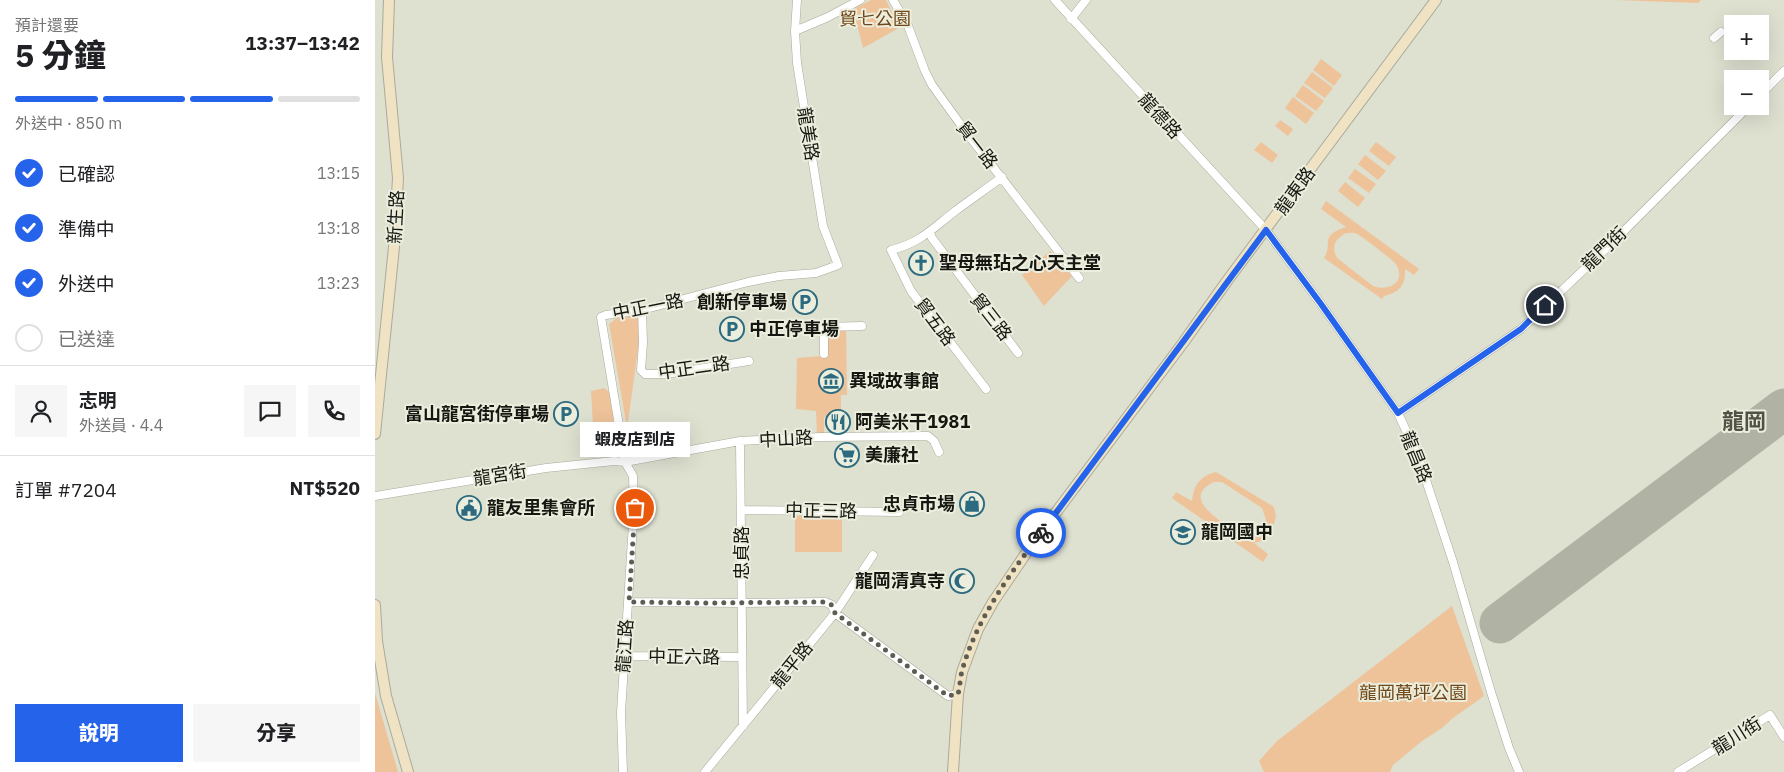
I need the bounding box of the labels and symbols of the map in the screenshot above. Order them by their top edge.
park label: 貿七公園 [839,7,911,30]
street label: 龍德路 [1134,88,1187,143]
street label: 龍美路 [793,105,824,162]
street label: 貿一路 [952,116,1003,173]
street label: 龍東路 [1269,162,1320,219]
street label: 新生路 [383,189,408,245]
street label: 龍門街 [1576,222,1631,276]
church icon: 聖母無玷之心天主堂 [908,250,934,276]
place label: 聖母無玷之心天主堂 [939,251,1101,274]
pin [1524,284,1566,326]
street label: 中正一路 [610,288,685,325]
street label: 貿三路 [966,288,1017,345]
parking icon: 創新停車場 [792,289,818,315]
place label: 創新停車場 [697,290,787,313]
street label: 貿五路 [910,293,961,350]
parking icon: 中正停車場 [719,316,745,342]
place label: 中正停車場 [749,317,839,340]
street label: 中正二路 [657,351,731,384]
museum icon: 異域故事館 [818,368,844,394]
place label: 異域故事館 [849,369,939,392]
parking icon: 富山龍宮街停車場 [553,401,579,427]
place label: 富山龍宮街停車場 [405,402,549,425]
district label: 龍岡 [1722,406,1766,435]
restaurant icon: 阿美米干1981 [825,409,851,435]
place label: 阿美米干1981 [855,410,970,433]
callout: 蝦皮店到店 [580,423,690,458]
street label: 中山路 [758,426,814,451]
street label: 龍昌路 [1396,427,1437,486]
supermarket icon: 美廉社 [834,442,860,468]
place label: 美廉社 [865,443,919,466]
street label: 龍宮街 [471,459,528,490]
pin [614,487,656,529]
shop icon: 忠貞市場 [959,491,985,517]
place label: 忠貞市場 [883,492,955,515]
public building icon: 龍友里集會所 [456,495,482,521]
place label: 龍友里集會所 [487,496,595,519]
street label: 中正三路 [785,498,857,523]
courier [1016,508,1066,558]
school or university icon: 龍岡國中 [1170,519,1196,545]
place label: 龍岡國中 [1201,520,1273,543]
street label: 忠貞路 [730,526,753,580]
mosque icon: 龍岡清真寺 [949,568,975,594]
place label: 龍岡清真寺 [855,569,945,592]
street label: 龍江路 [611,618,638,674]
street label: 龍平路 [766,636,818,693]
street label: 中正六路 [648,644,720,669]
park label: 龍岡萬坪公園 [1359,681,1467,704]
street label: 龍川街 [1708,712,1766,760]

